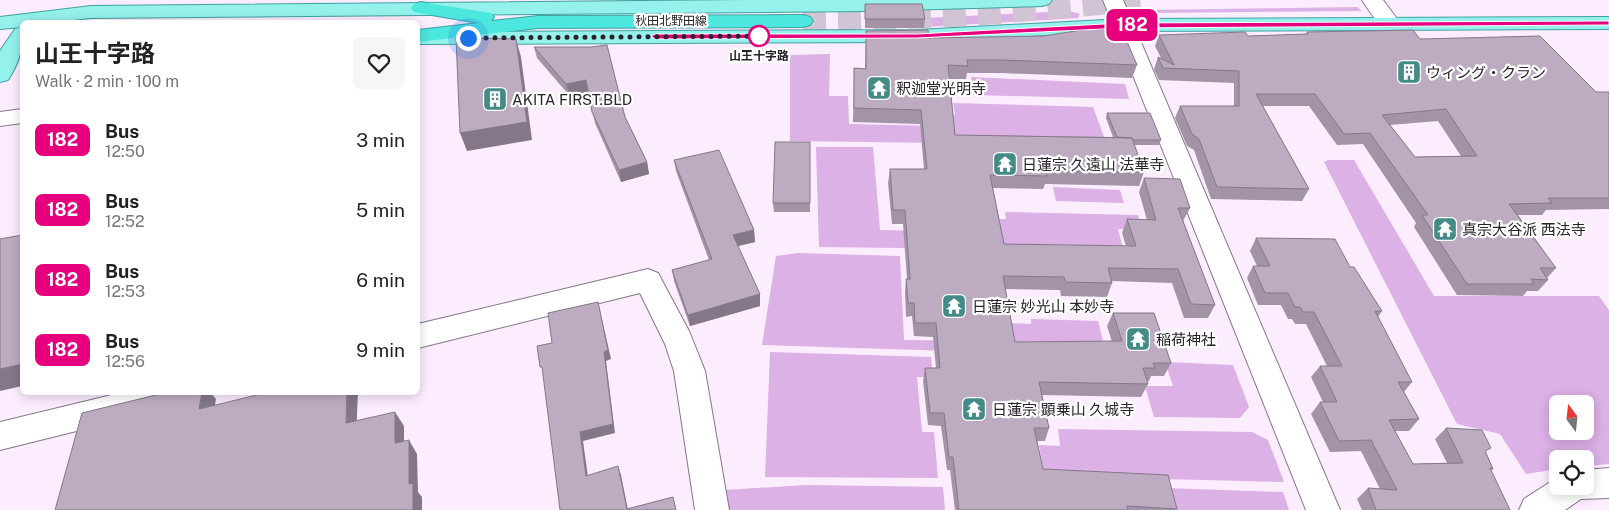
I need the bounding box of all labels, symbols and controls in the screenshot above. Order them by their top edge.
line badge: 182 [1103,9,1161,41]
street label: 秋田北野田線 [635,14,707,28]
text: 182 [1116,14,1148,35]
marker: 山王十字路 [748,25,770,47]
your location [456,26,481,51]
button: heart [353,37,405,89]
text: 山王十字路 [35,39,155,67]
place label: 山王十字路 [729,49,789,63]
building icon: ウィング・クラン [1396,59,1422,85]
place label: ウィング・クラン [1426,64,1546,81]
text: Walk · 2 min · 100 m [35,72,179,91]
temple icon: 釈迦堂光明寺 [866,75,892,101]
place label: 釈迦堂光明寺 [896,80,986,97]
building icon: AKITA FIRST.BLD [482,86,508,112]
place label: AKITA FIRST.BLD [512,91,632,108]
text: Bus [105,120,139,142]
text: 182 [47,129,78,150]
text: 3 min [356,129,405,151]
text: 12:50 [105,142,145,161]
temple icon: 日蓮宗 久遠山 法華寺 [992,151,1018,177]
place label: 日蓮宗 久遠山 法華寺 [1022,156,1164,173]
text: Bus [105,190,139,212]
text: 182 [47,199,78,220]
text: 5 min [356,199,405,221]
text: 12:52 [105,212,144,231]
temple icon: 真宗大谷派 西法寺 [1432,216,1458,242]
place label: 真宗大谷派 西法寺 [1462,221,1586,238]
text: Bus [105,260,139,282]
text: 182 [47,269,78,290]
text: 6 min [356,269,405,291]
text: 12:53 [105,282,145,301]
temple icon: 日蓮宗 妙光山 本妙寺 [941,293,967,319]
place label: 日蓮宗 妙光山 本妙寺 [972,298,1114,315]
temple icon: 稲荷神社 [1125,326,1151,352]
text: Bus [105,330,139,352]
place label: 稲荷神社 [1156,331,1216,348]
text: 182 [47,339,78,360]
text: 9 min [356,339,405,361]
text: 12:56 [105,352,145,371]
north arrow [1549,395,1594,440]
map controls [1549,395,1594,495]
temple icon: 日蓮宗 顕乗山 久城寺 [961,396,987,422]
place label: 日蓮宗 顕乗山 久城寺 [992,401,1134,418]
button: locate [1549,450,1594,495]

